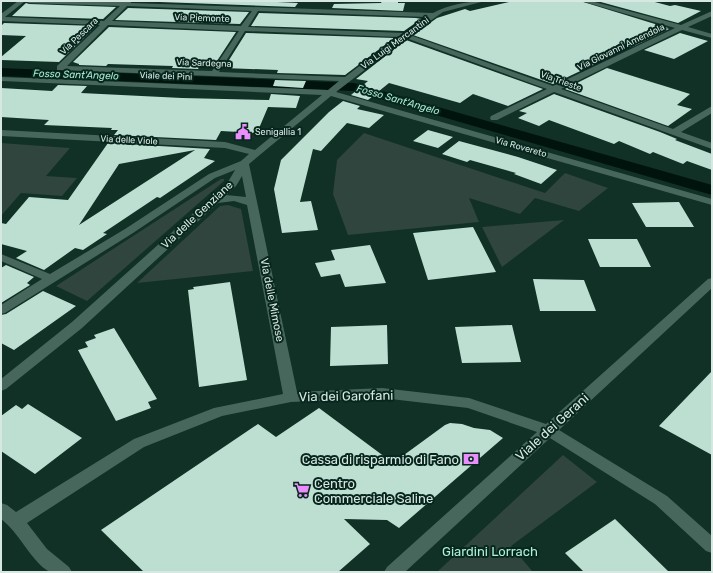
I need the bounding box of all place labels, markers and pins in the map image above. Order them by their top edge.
public building icon: Senigallia 1 [234,123,252,141]
place label: Senigallia 1 [255,127,301,137]
bank icon: Cassa di risparmio di Fano [462,450,480,468]
place label: Cassa di risparmio di Fano [302,452,459,467]
place label: Centro Commerciale Saline [314,476,433,506]
supermarket icon: Centro Commerciale Saline [293,481,311,499]

